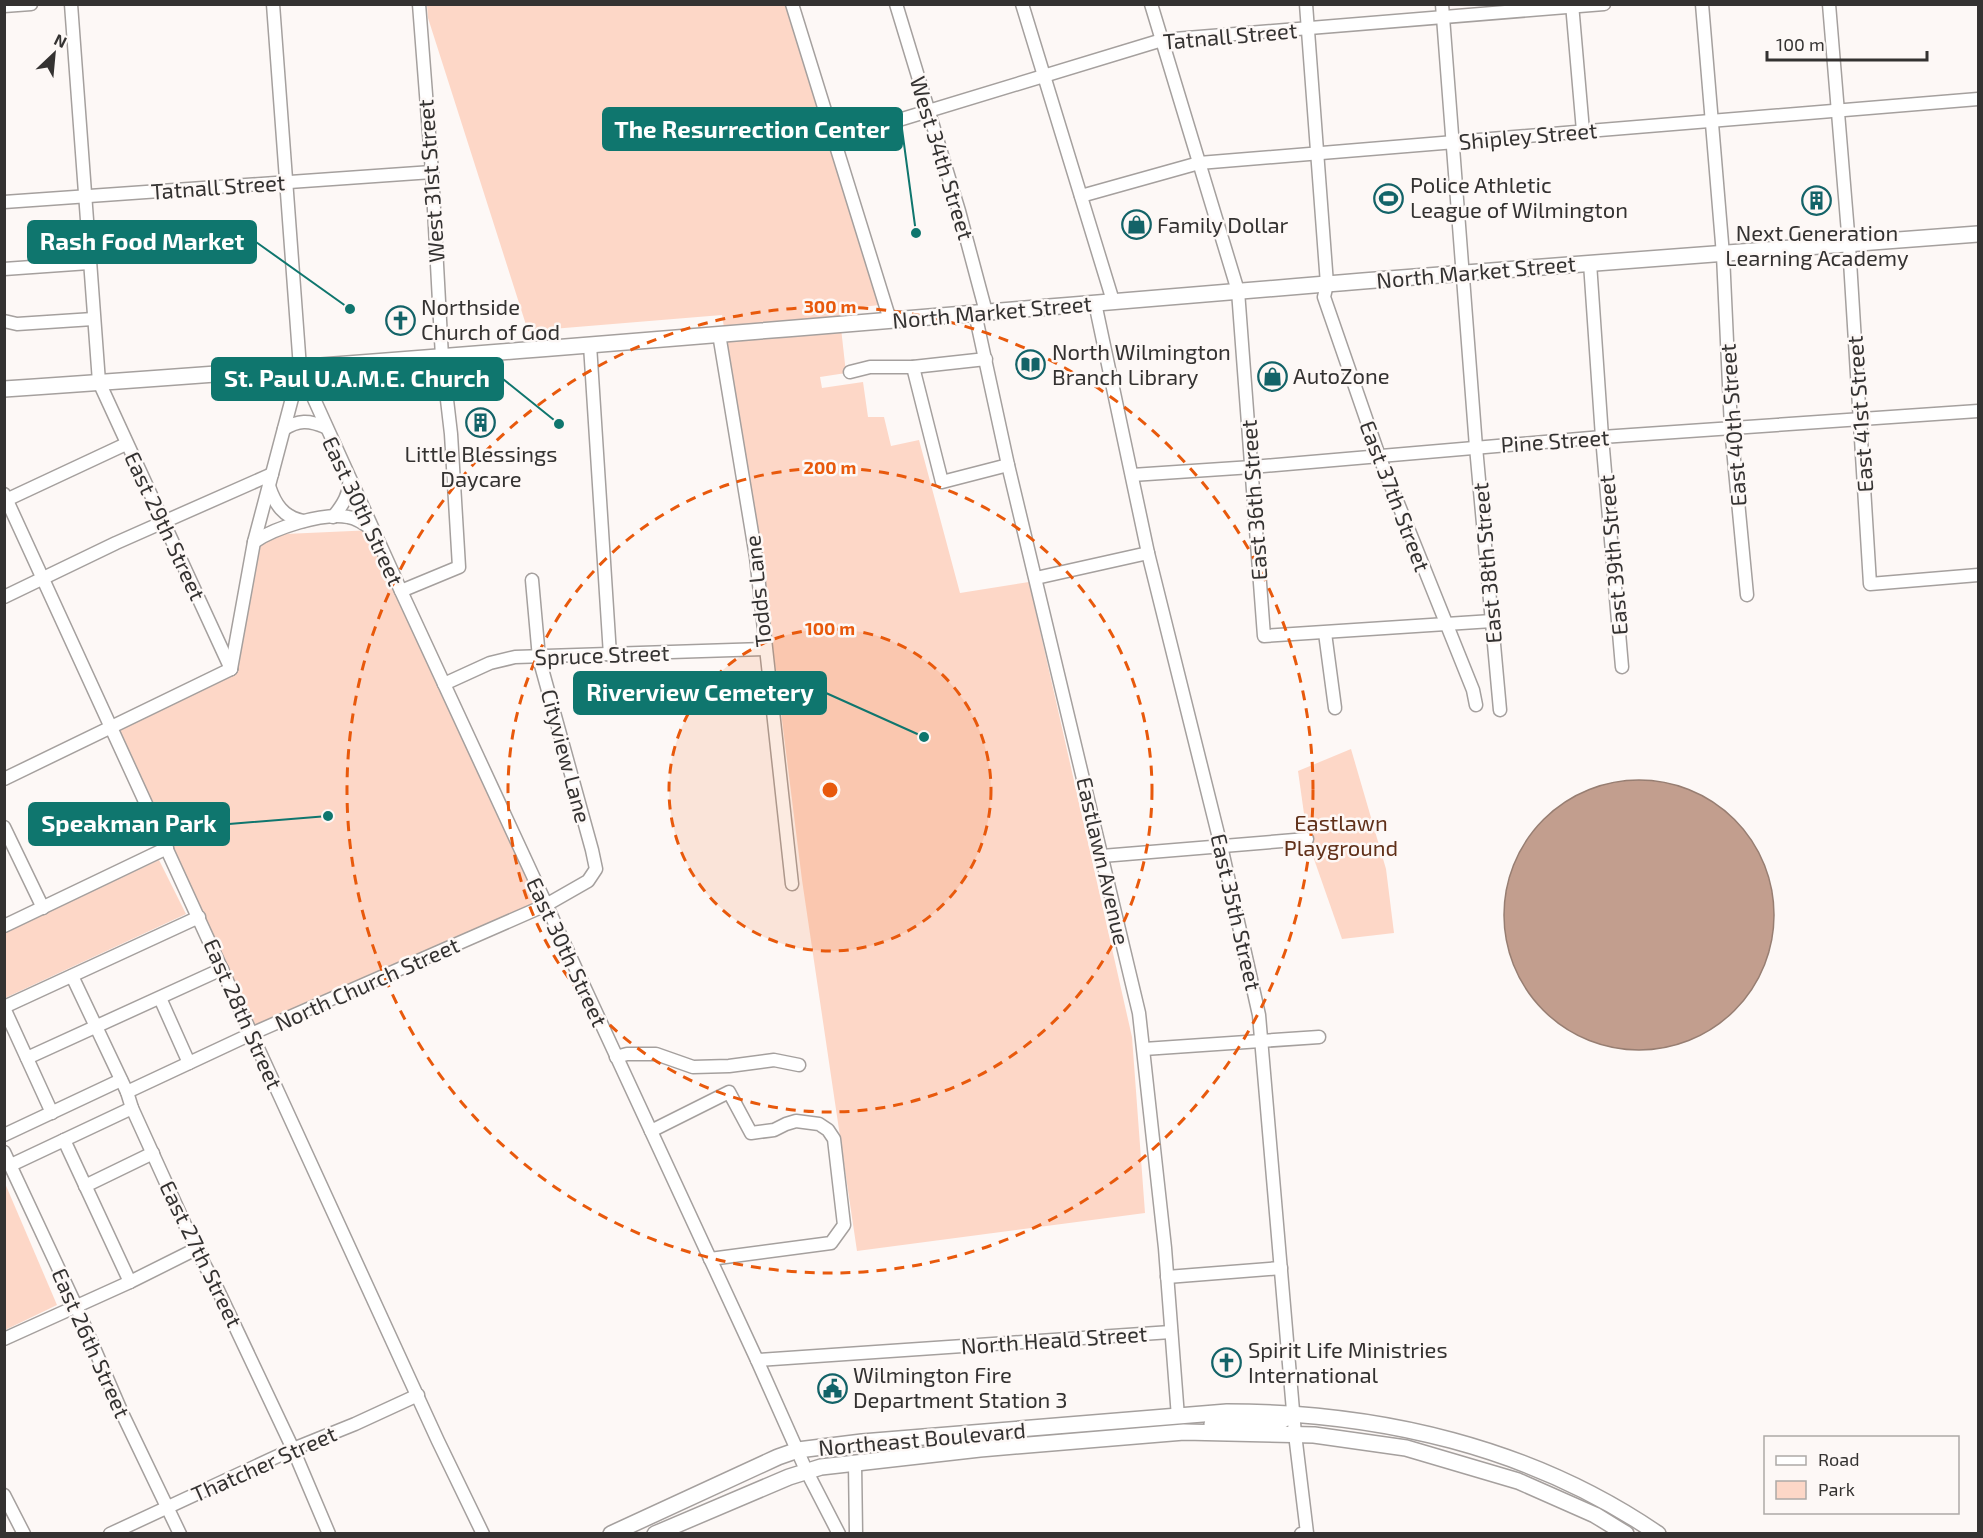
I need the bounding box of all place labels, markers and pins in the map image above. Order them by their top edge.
callout: The Resurrection Center [603,108,902,150]
place label: Police Athletic League of Wilmington [1410,171,1628,222]
sports icon: Police Athletic League of Wilmington [1373,182,1405,214]
building icon: Next Generation Learning Academy [1801,185,1833,217]
shop icon: Family Dollar [1120,209,1152,241]
place label: Family Dollar [1157,211,1289,237]
place label: Next Generation Learning Academy [1725,219,1909,270]
callout: Rash Food Market [28,221,256,263]
place label: Northside Church of God [421,293,560,344]
church icon: Northside Church of God [384,304,416,336]
place label: North Wilmington Branch Library [1052,338,1231,389]
library icon: North Wilmington Branch Library [1015,349,1047,381]
callout: St. Paul U.A.M.E. Church [212,358,503,400]
shop icon: AutoZone [1256,360,1288,392]
place label: AutoZone [1293,362,1390,388]
building icon: Little Blessings Daycare [465,406,497,438]
place label: Little Blessings Daycare [405,440,557,491]
callout: Riverview Cemetery [574,672,826,714]
centre of rings [820,780,840,800]
callout: Speakman Park [29,803,229,845]
place label: Spirit Life Ministries International [1248,1336,1448,1387]
church icon: Spirit Life Ministries International [1211,1347,1243,1379]
place label: Wilmington Fire Department Station 3 [853,1361,1068,1412]
public building icon: Wilmington Fire Department Station 3 [816,1372,848,1404]

